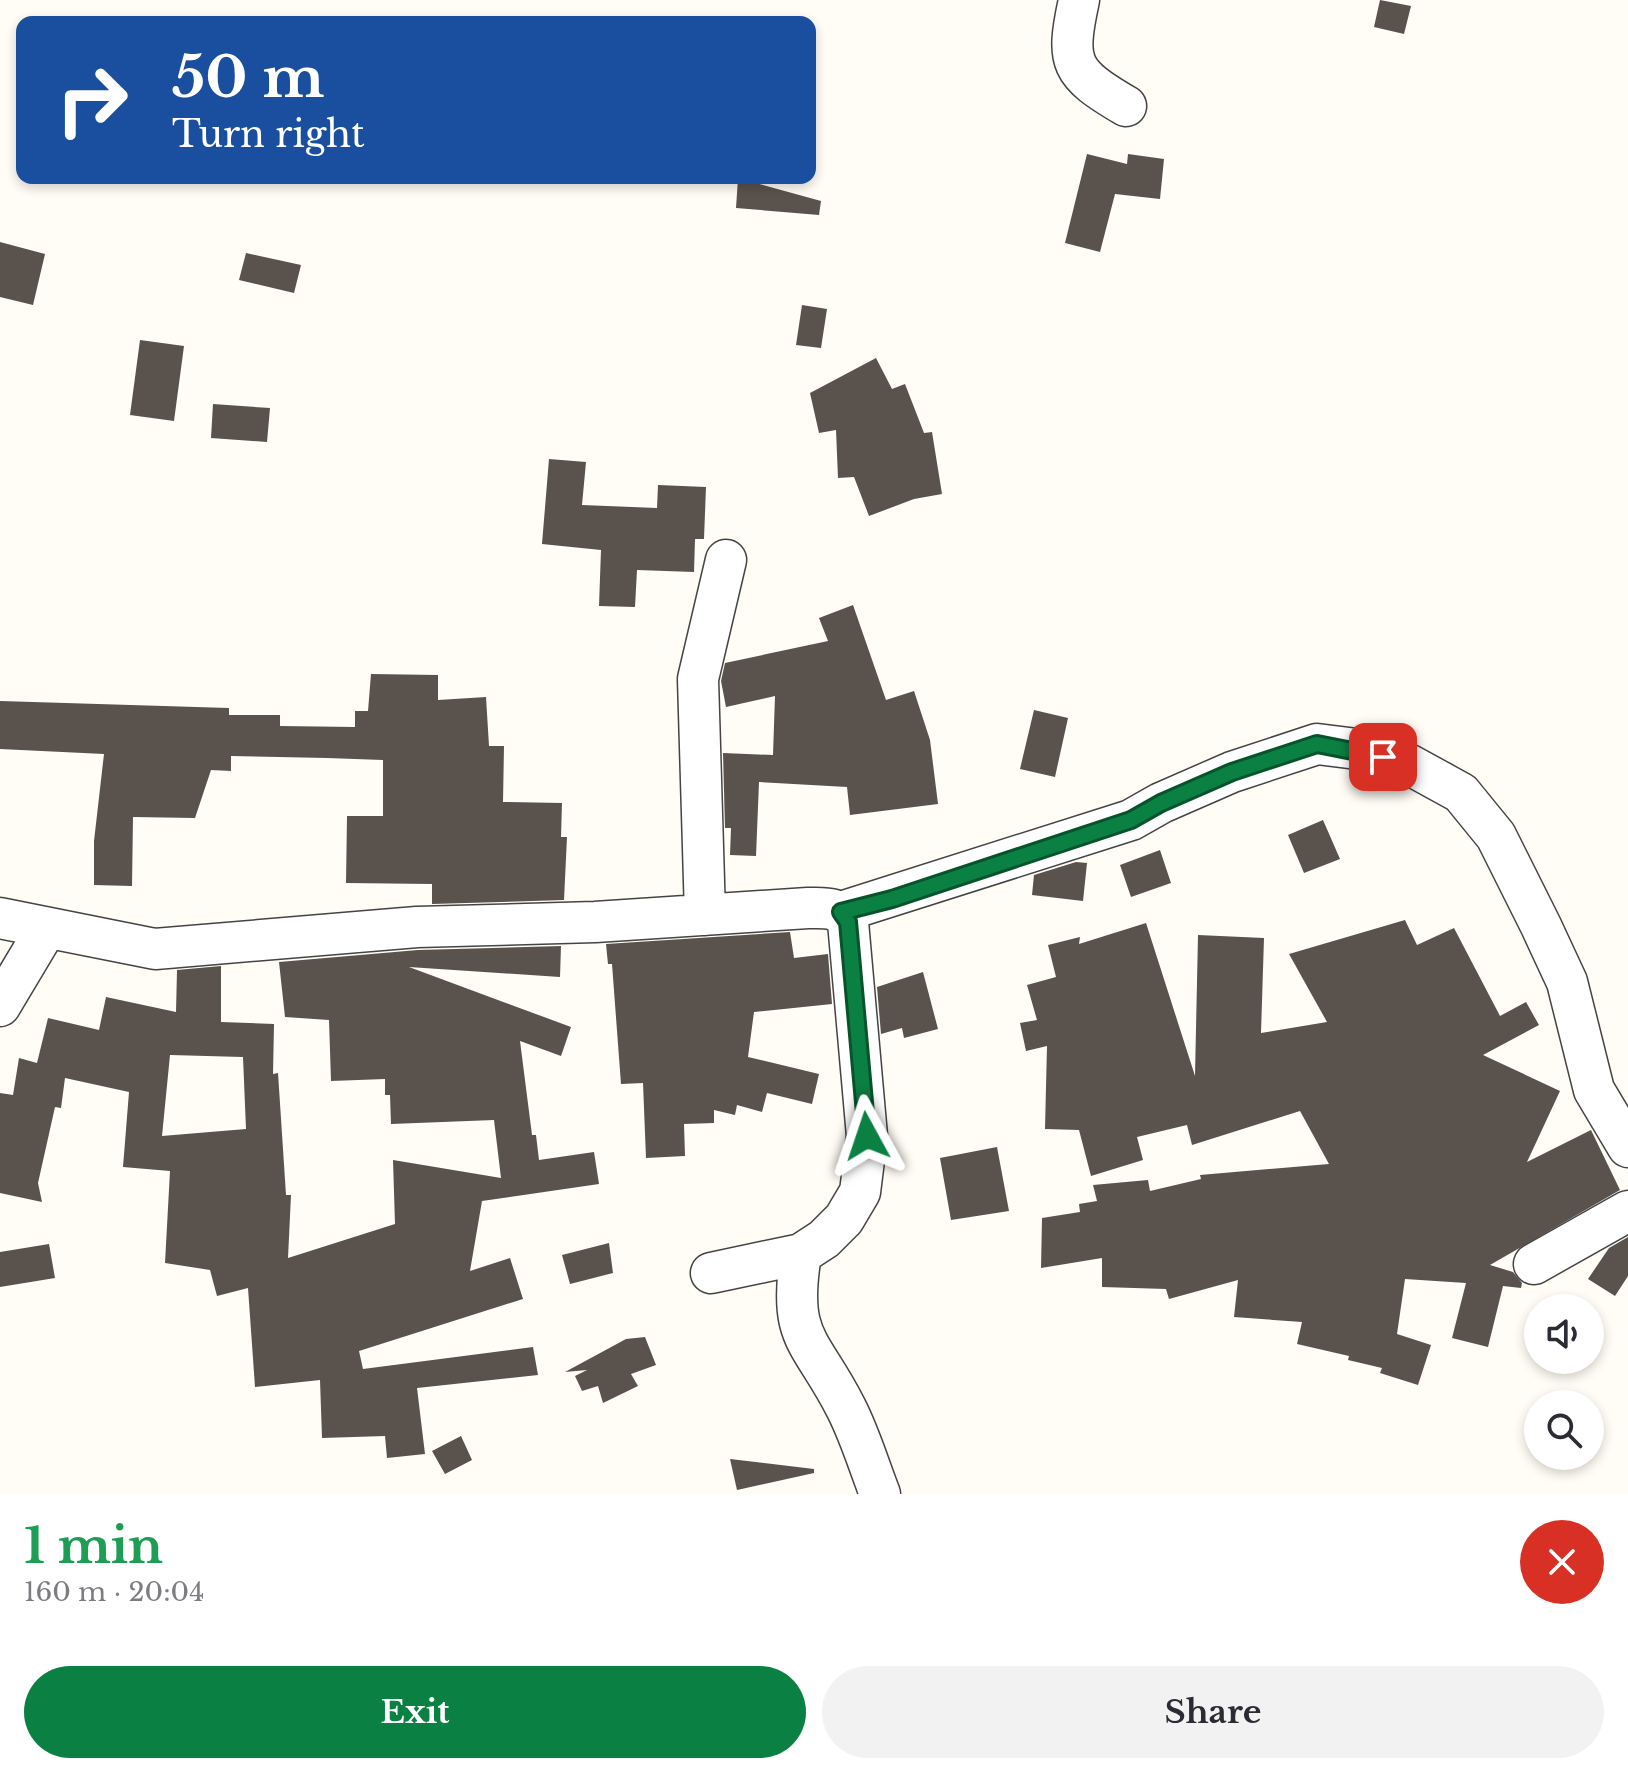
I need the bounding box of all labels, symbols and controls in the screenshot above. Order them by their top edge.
text: 50 m [172,43,324,112]
icon: right [40,48,144,152]
text: Turn right [172,112,365,157]
pin [1349,723,1417,791]
icon: arrive [1361,735,1405,779]
position arrow [825,1094,909,1178]
map controls [1524,1294,1604,1470]
button: sound [1524,1294,1604,1374]
button: search [1524,1390,1604,1470]
text: 1 min [24,1516,163,1576]
button: close [1520,1520,1604,1604]
text: 160 m · 20:04 [24,1576,204,1608]
button: Exit [24,1666,806,1758]
button: Share [822,1666,1604,1758]

